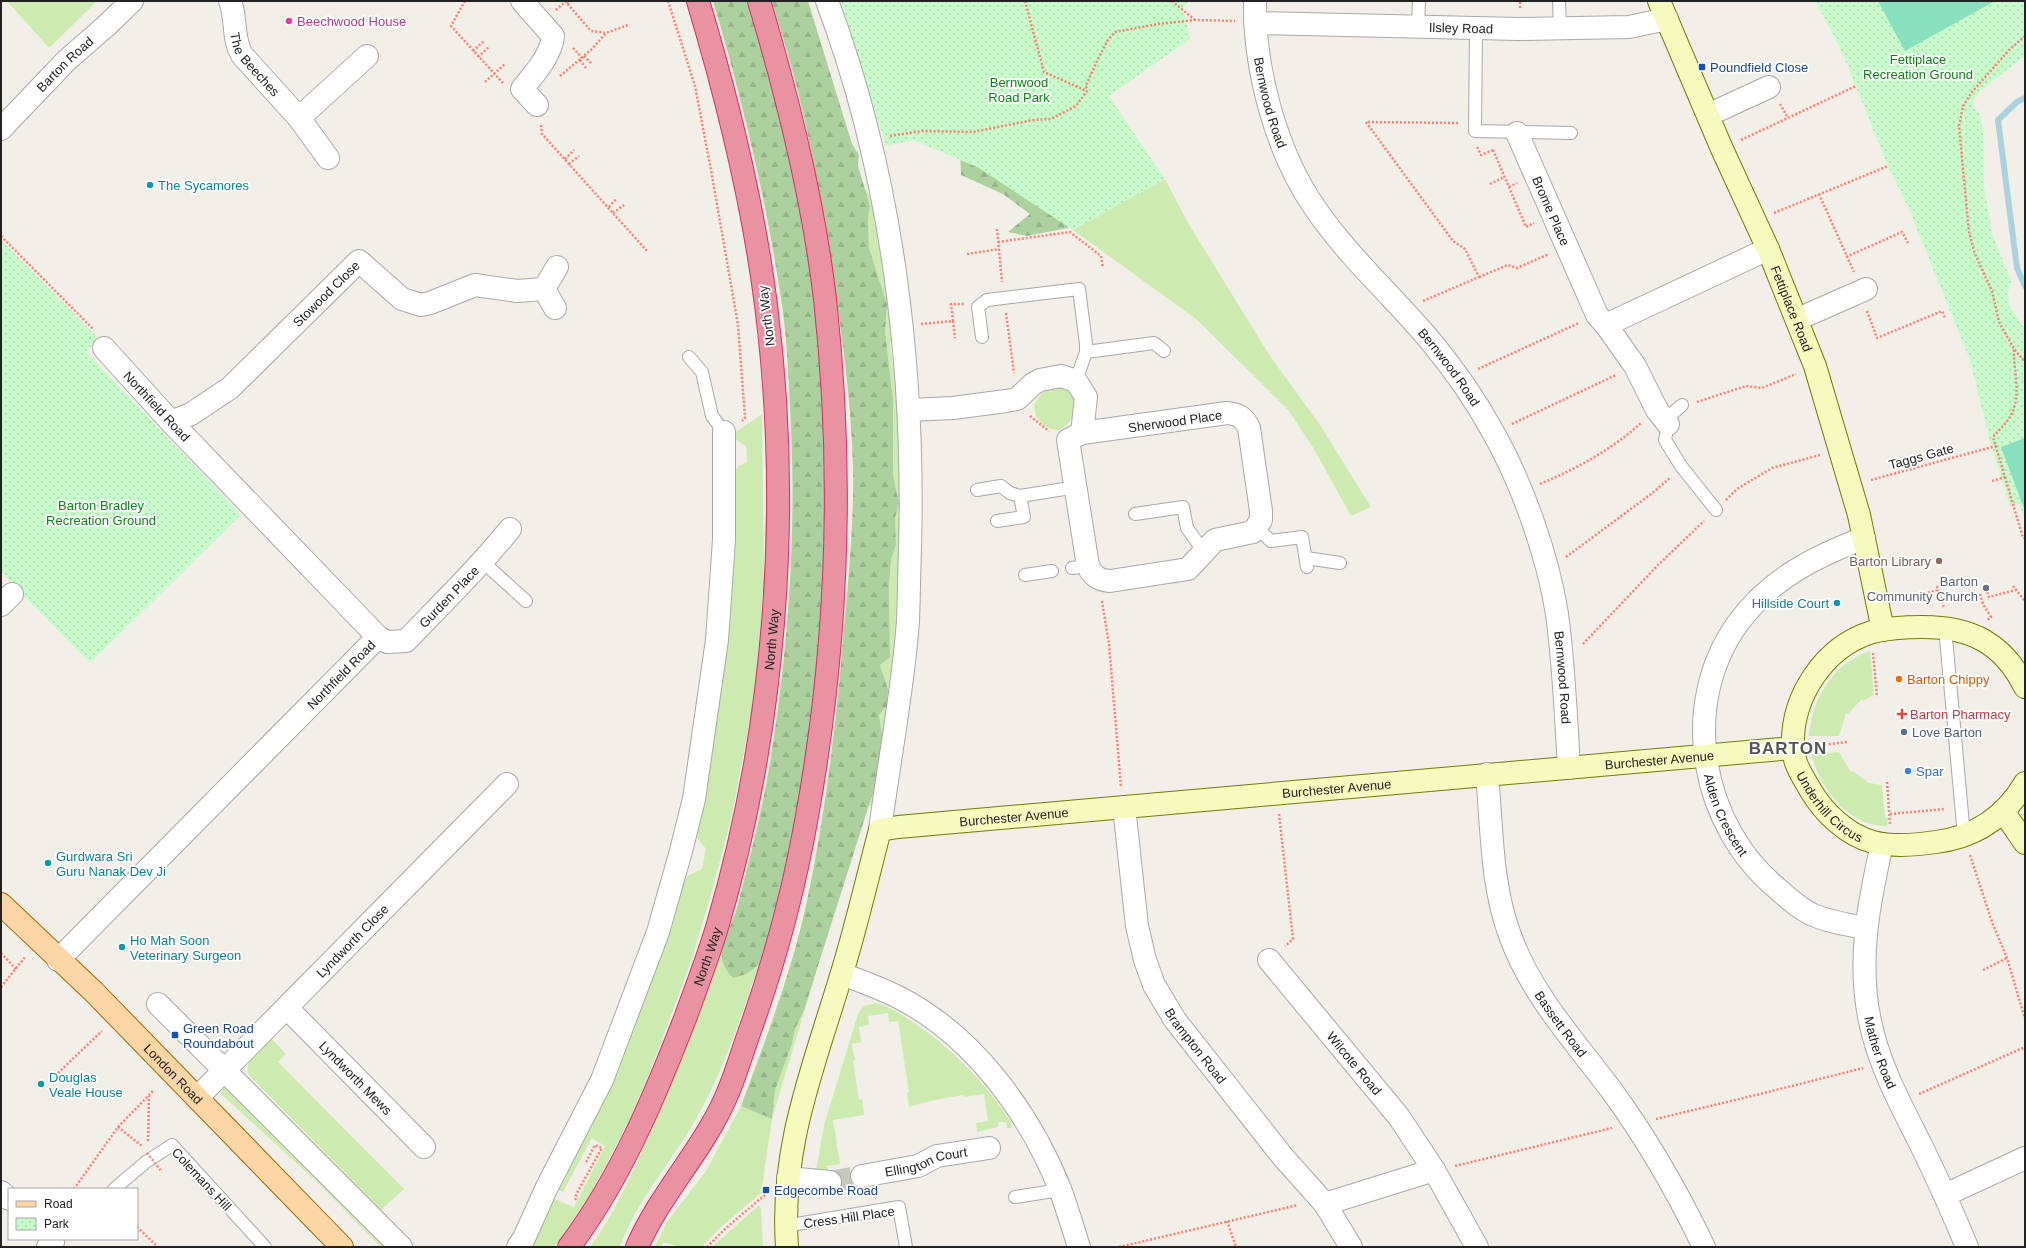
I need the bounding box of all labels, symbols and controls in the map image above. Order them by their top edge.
place label: Beechwood House [297,14,406,29]
marker: Beechwood House [284,16,294,26]
street label: Ilsley Road [1429,20,1493,36]
street label: The Beeches [227,31,283,100]
street label: Barton Road [34,34,96,95]
park label: Fettiplace Recreation Ground [1863,52,1973,82]
street label: Bernwood Road [1251,56,1289,150]
place label: Poundfield Close [1710,60,1808,75]
marker: Poundfield Close [1697,62,1707,72]
park label: Bernwood Road Park [988,75,1050,105]
street label: Brome Place [1529,174,1573,248]
place label: The Sycamores [158,178,250,193]
marker: The Sycamores [145,180,155,190]
street label: Stowood Close [290,258,363,330]
street label: Fettiplace Road [1767,264,1815,354]
street label: North Way [755,284,778,347]
street label: Bernwood Road [1415,325,1483,409]
street label: Northfield Road [120,368,193,444]
street label: Sherwood Place [1127,407,1223,436]
street label: Taggs Gate [1887,441,1955,472]
park label: Barton Bradley Recreation Ground [46,498,156,528]
place label: Barton Library [1849,554,1931,569]
marker: Barton Library [1934,556,1944,566]
street label: Gurden Place [416,563,482,631]
place label: Barton Community Church [1867,574,1978,604]
marker: Barton Community Church [1981,583,1991,593]
place label: Hillside Court [1752,596,1829,611]
marker: Hillside Court [1832,598,1842,608]
street label: North Way [762,608,782,671]
street label: Bernwood Road [1551,630,1574,725]
street label: Northfield Road [304,637,378,712]
place label: Barton Chippy [1907,672,1990,687]
marker: Barton Chippy [1894,674,1904,684]
place label: Barton Pharmacy [1910,707,2011,722]
marker: Barton Pharmacy [1897,709,1907,719]
place label: Love Barton [1912,725,1982,740]
marker: Love Barton [1899,727,1909,737]
district label: BARTON [1749,739,1827,758]
street label: Burchester Avenue [1604,748,1715,773]
place label: Spar [1916,764,1944,779]
marker: Spar [1903,766,1913,776]
street label: Underhill Circus [1793,769,1865,845]
street label: Alden Crescent [1701,772,1751,859]
street label: Burchester Avenue [1281,776,1392,801]
street label: Burchester Avenue [959,805,1069,830]
place label: Gurdwara Sri Guru Nanak Dev Ji [56,849,166,879]
marker: Gurdwara Sri Guru Nanak Dev Ji [43,858,53,868]
street label: Lyndworth Close [313,902,392,981]
street label: North Way [691,925,725,988]
place label: Ho Mah Soon Veterinary Surgeon [130,933,241,963]
marker: Ho Mah Soon Veterinary Surgeon [117,942,127,952]
street label: Bassett Road [1532,988,1590,1060]
street label: Brampton Road [1162,1006,1229,1087]
street label: Mather Road [1861,1015,1899,1091]
place label: Green Road Roundabout [183,1021,254,1051]
street label: Wilcote Road [1324,1029,1385,1098]
marker: Green Road Roundabout [170,1030,180,1040]
street label: Lyndworth Mews [316,1038,395,1118]
street label: London Road [140,1041,206,1107]
place label: Douglas Veale House [49,1070,123,1100]
marker: Douglas Veale House [36,1079,46,1089]
street label: Ellington Court [884,1144,969,1180]
street label: Colemans Hill [169,1145,235,1214]
place label: Edgecombe Road [774,1183,878,1198]
marker: Edgecombe Road [761,1185,771,1195]
legend [8,1188,138,1240]
text: Road [44,1197,73,1211]
street label: Cress Hill Place [803,1204,896,1231]
text: Park [44,1217,70,1231]

